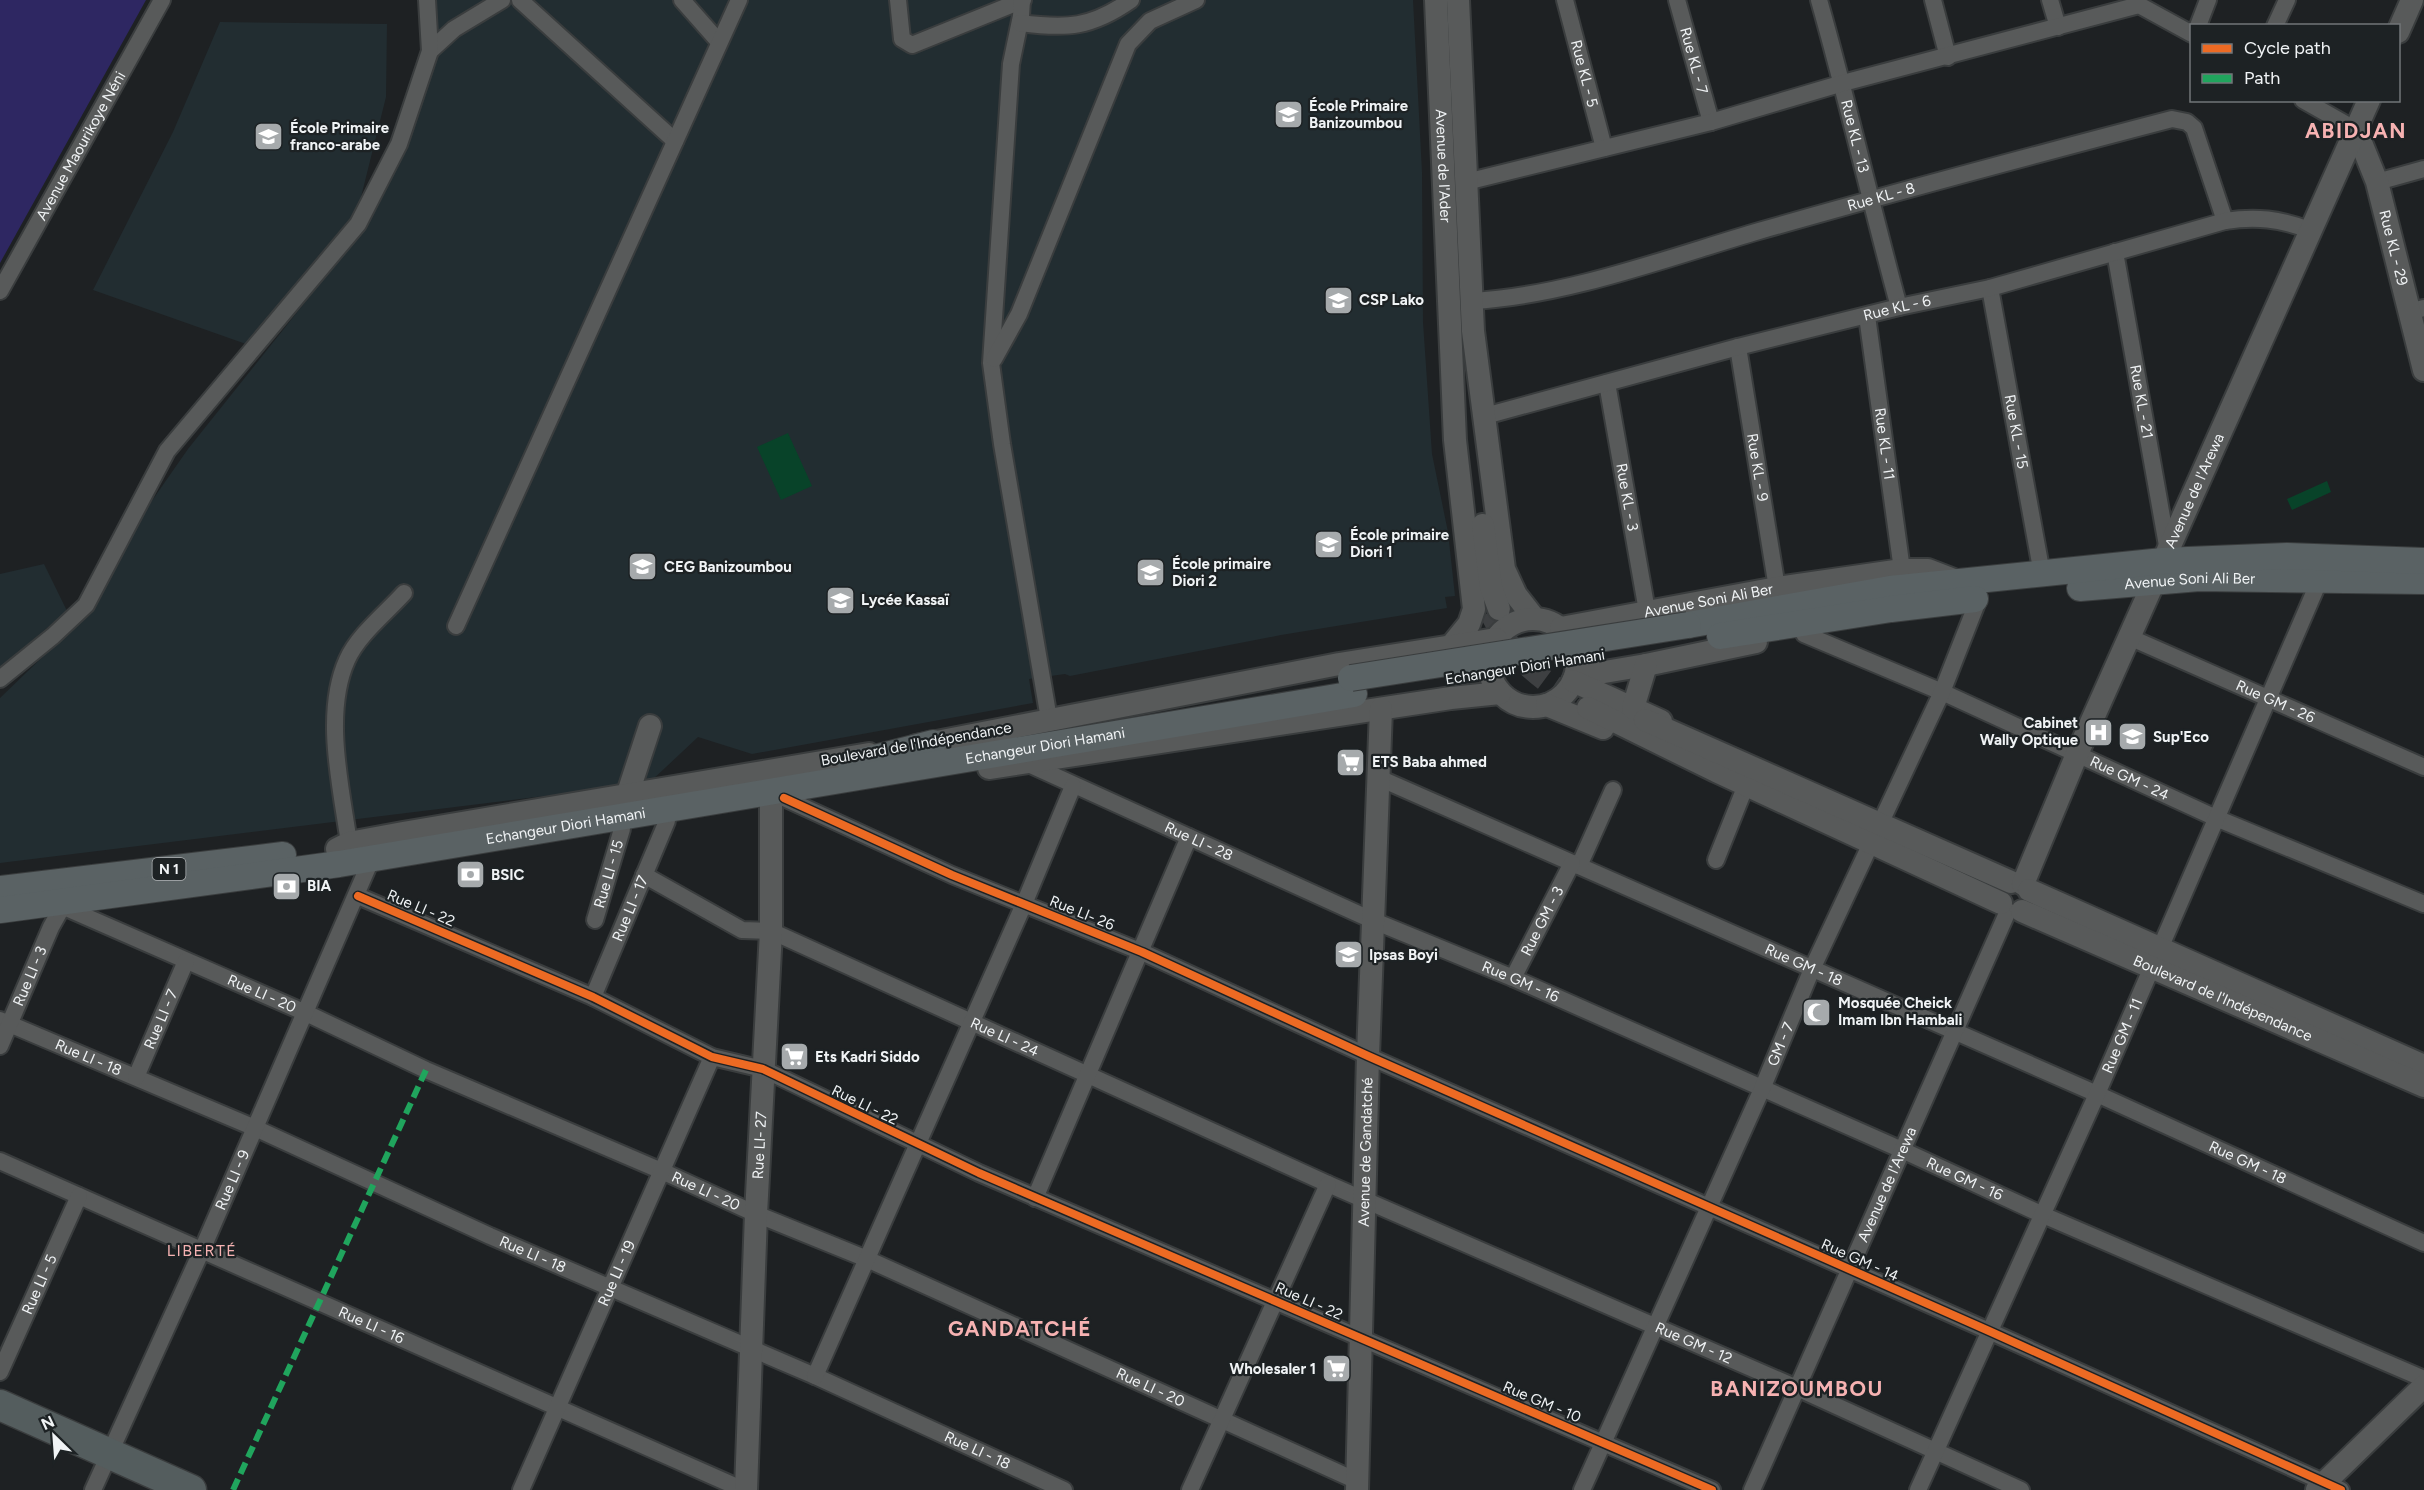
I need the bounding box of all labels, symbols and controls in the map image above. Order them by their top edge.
legend [2190,24,2400,102]
street label: Rue KL - 7 [1676,25,1712,96]
text: Cycle path [2244,37,2331,59]
street label: Rue KL - 5 [1567,38,1602,109]
text: Path [2244,67,2280,89]
street label: Avenue Maourikoye Néni [32,68,129,224]
place label: École Primaire Banizoumbou [1309,97,1409,132]
street label: Rue KL - 13 [1837,98,1873,175]
school or university icon: École Primaire Banizoumbou [1272,99,1304,131]
street label: Avenue de l'Ader [1432,109,1455,223]
district label: ABIDJAN [2305,118,2407,143]
place label: École Primaire franco-arabe [290,119,390,154]
school or university icon: École Primaire franco-arabe [253,121,285,153]
street label: Rue KL - 8 [1845,179,1917,215]
street label: Rue KL - 29 [2375,208,2412,288]
school or university icon: CSP Lako [1322,284,1354,316]
place label: CSP Lako [1359,291,1424,309]
street label: Rue KL - 6 [1861,291,1933,325]
street label: Rue KL - 21 [2126,363,2157,440]
street label: Rue KL - 15 [2001,393,2032,470]
street label: Rue KL - 11 [1871,407,1898,481]
street label: Avenue de l'Arewa [2161,431,2228,551]
street label: Rue KL - 9 [1743,432,1772,503]
street label: Rue KL - 3 [1612,462,1642,533]
place label: École primaire Diori 1 [1350,526,1450,561]
school or university icon: École primaire Diori 1 [1313,528,1345,560]
school or university icon: CEG Banizoumbou [627,551,659,583]
place label: École primaire Diori 2 [1172,555,1272,590]
school or university icon: École primaire Diori 2 [1135,557,1167,589]
place label: CEG Banizoumbou [664,558,792,576]
street label: Avenue Soni Ali Ber [2124,569,2255,593]
street label: Avenue Soni Ali Ber [1642,580,1775,621]
school or university icon: Lycée Kassaï [824,584,856,616]
place label: Lycée Kassaï [861,591,950,609]
street label: Echangeur Diori Hamani [1444,645,1606,689]
street label: Rue GM - 26 [2233,676,2318,727]
place label: Cabinet Wally Optique [1980,714,2079,749]
hospital icon: Cabinet Wally Optique [2083,716,2115,748]
street label: Boulevard de l'Indépendance [819,718,1013,770]
school or university icon: Sup'Eco [2116,721,2148,753]
street label: Echangeur Diori Hamani [964,724,1126,768]
place label: Sup'Eco [2153,728,2209,746]
supermarket icon: ETS Baba ahmed [1335,746,1367,778]
street label: Rue GM - 24 [2087,752,2172,804]
place label: ETS Baba ahmed [1372,753,1487,771]
street label: Echangeur Diori Hamani [485,804,647,848]
street label: Rue LI - 28 [1162,818,1236,865]
street label: Rue LI - 15 [590,838,627,910]
road number: N 1 [152,858,186,880]
bank icon: BSIC [454,859,486,891]
place label: BSIC [491,866,525,884]
bank icon: BIA [270,870,302,902]
street label: Rue LI - 17 [608,873,652,944]
place label: BIA [307,877,332,895]
street label: Rue GM - 3 [1517,883,1567,959]
street label: Rue LI - 22 [384,886,458,930]
street label: Rue LI- 26 [1047,892,1118,934]
school or university icon: Ipsas Boyi [1332,939,1364,971]
street label: Rue GM - 18 [1762,940,1845,990]
street label: Rue LI - 3 [9,943,51,1009]
place label: Ipsas Boyi [1369,946,1438,964]
street label: Boulevard de l'Indépendance [2130,952,2315,1045]
street label: Rue GM - 16 [1479,957,1562,1006]
street label: Rue LI - 20 [225,971,299,1017]
street label: Rue LI - 7 [140,986,182,1052]
place label: Mosquée Cheick Imam Ibn Hambali [1838,994,1962,1029]
mosque icon: Mosquée Cheick Imam Ibn Hambali [1801,996,1833,1028]
street label: Rue GM - 11 [2098,996,2146,1076]
street label: Rue LI - 24 [968,1014,1042,1060]
street label: GM - 7 [1764,1020,1798,1069]
street label: Rue LI - 18 [52,1035,124,1080]
supermarket icon: Ets Kadri Siddo [778,1041,810,1073]
place label: Ets Kadri Siddo [815,1048,920,1066]
street label: Avenue de Gandatché [1355,1077,1376,1227]
street label: Rue LI - 22 [829,1081,901,1129]
street label: Rue LI- 27 [749,1111,770,1180]
street label: Avenue de l'Arewa [1854,1124,1920,1245]
street label: Rue GM - 18 [2206,1137,2289,1188]
street label: Rue LI - 9 [211,1147,253,1213]
street label: Rue GM - 16 [1924,1154,2006,1204]
street label: Rue LI - 20 [669,1168,743,1215]
street label: Rue LI - 18 [497,1232,569,1277]
street label: Rue GM - 14 [1818,1235,1902,1285]
street label: Rue LI - 19 [594,1238,639,1309]
district label: LIBERTÉ [167,1241,237,1260]
street label: Rue LI - 5 [18,1252,61,1317]
street label: Rue LI - 22 [1272,1278,1346,1324]
street label: Rue LI - 16 [336,1303,407,1348]
district label: GANDATCHÉ [948,1316,1092,1341]
street label: Rue GM - 12 [1653,1318,1735,1368]
supermarket icon: Wholesaler 1 [1321,1353,1353,1385]
place label: Wholesaler 1 [1229,1360,1316,1378]
street label: Rue LI - 20 [1113,1364,1187,1411]
district label: BANIZOUMBOU [1710,1376,1884,1401]
street label: Rue GM - 10 [1500,1377,1584,1427]
north arrow [24,1406,84,1466]
text: N [38,1412,57,1434]
street label: Rue LI - 18 [941,1427,1013,1473]

